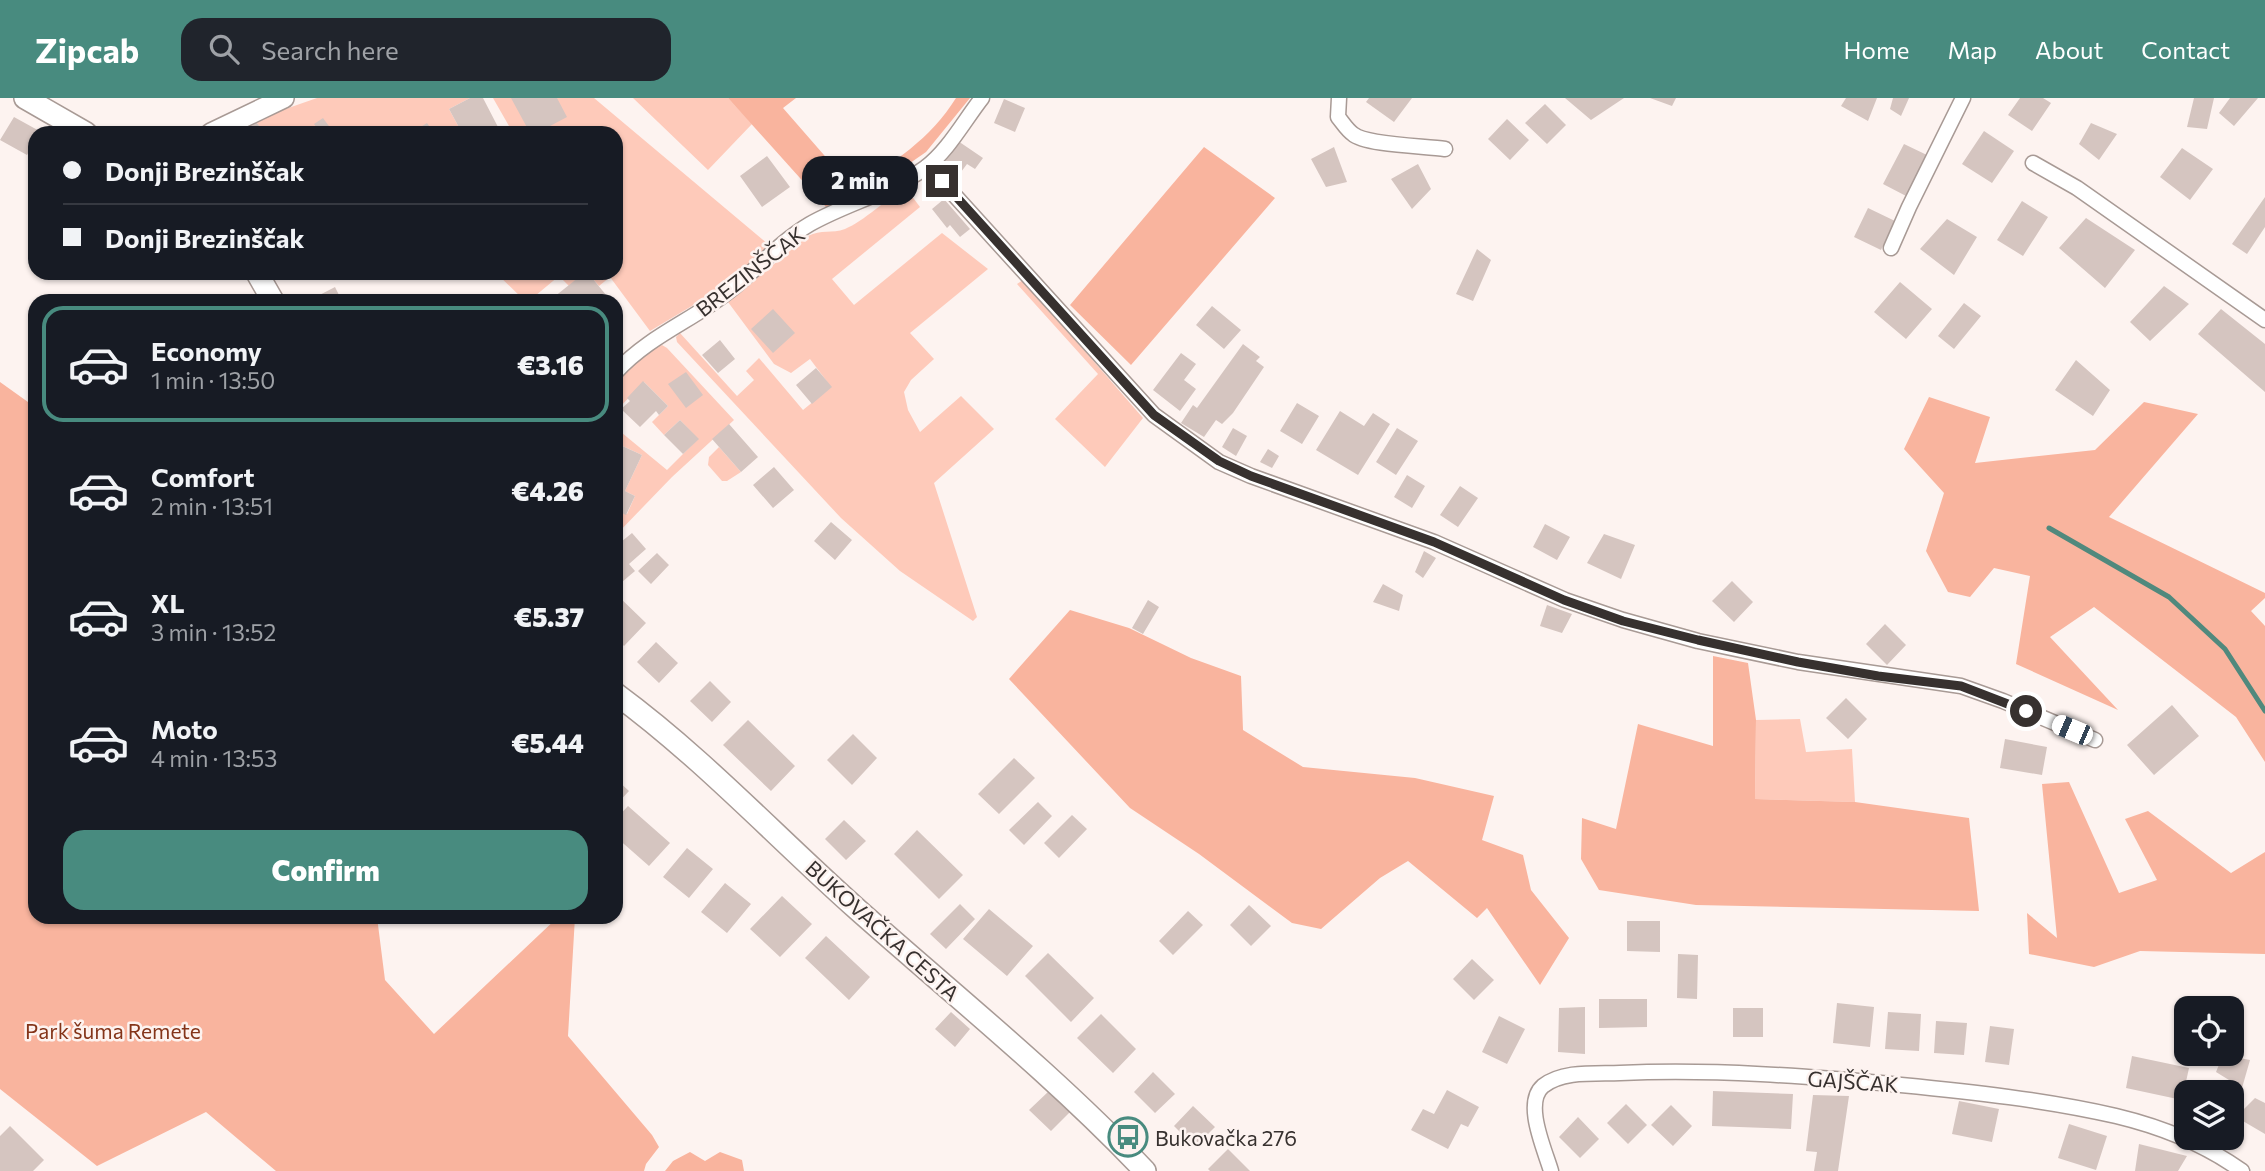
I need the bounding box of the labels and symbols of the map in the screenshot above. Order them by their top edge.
callout: 2 min [802,156,918,206]
route end [926,165,958,197]
street label: BREZINŠČAK [691,221,809,321]
route start [2010,695,2042,727]
car [2049,712,2096,748]
street label: BUKOVAČKA CESTA [801,855,965,1005]
park label: Park šuma Remete [25,1018,201,1043]
street label: GAJŠČAK [1807,1065,1899,1097]
bus stop icon: Bukovačka 276 [1107,1116,1149,1158]
place label: Bukovačka 276 [1155,1125,1297,1150]

